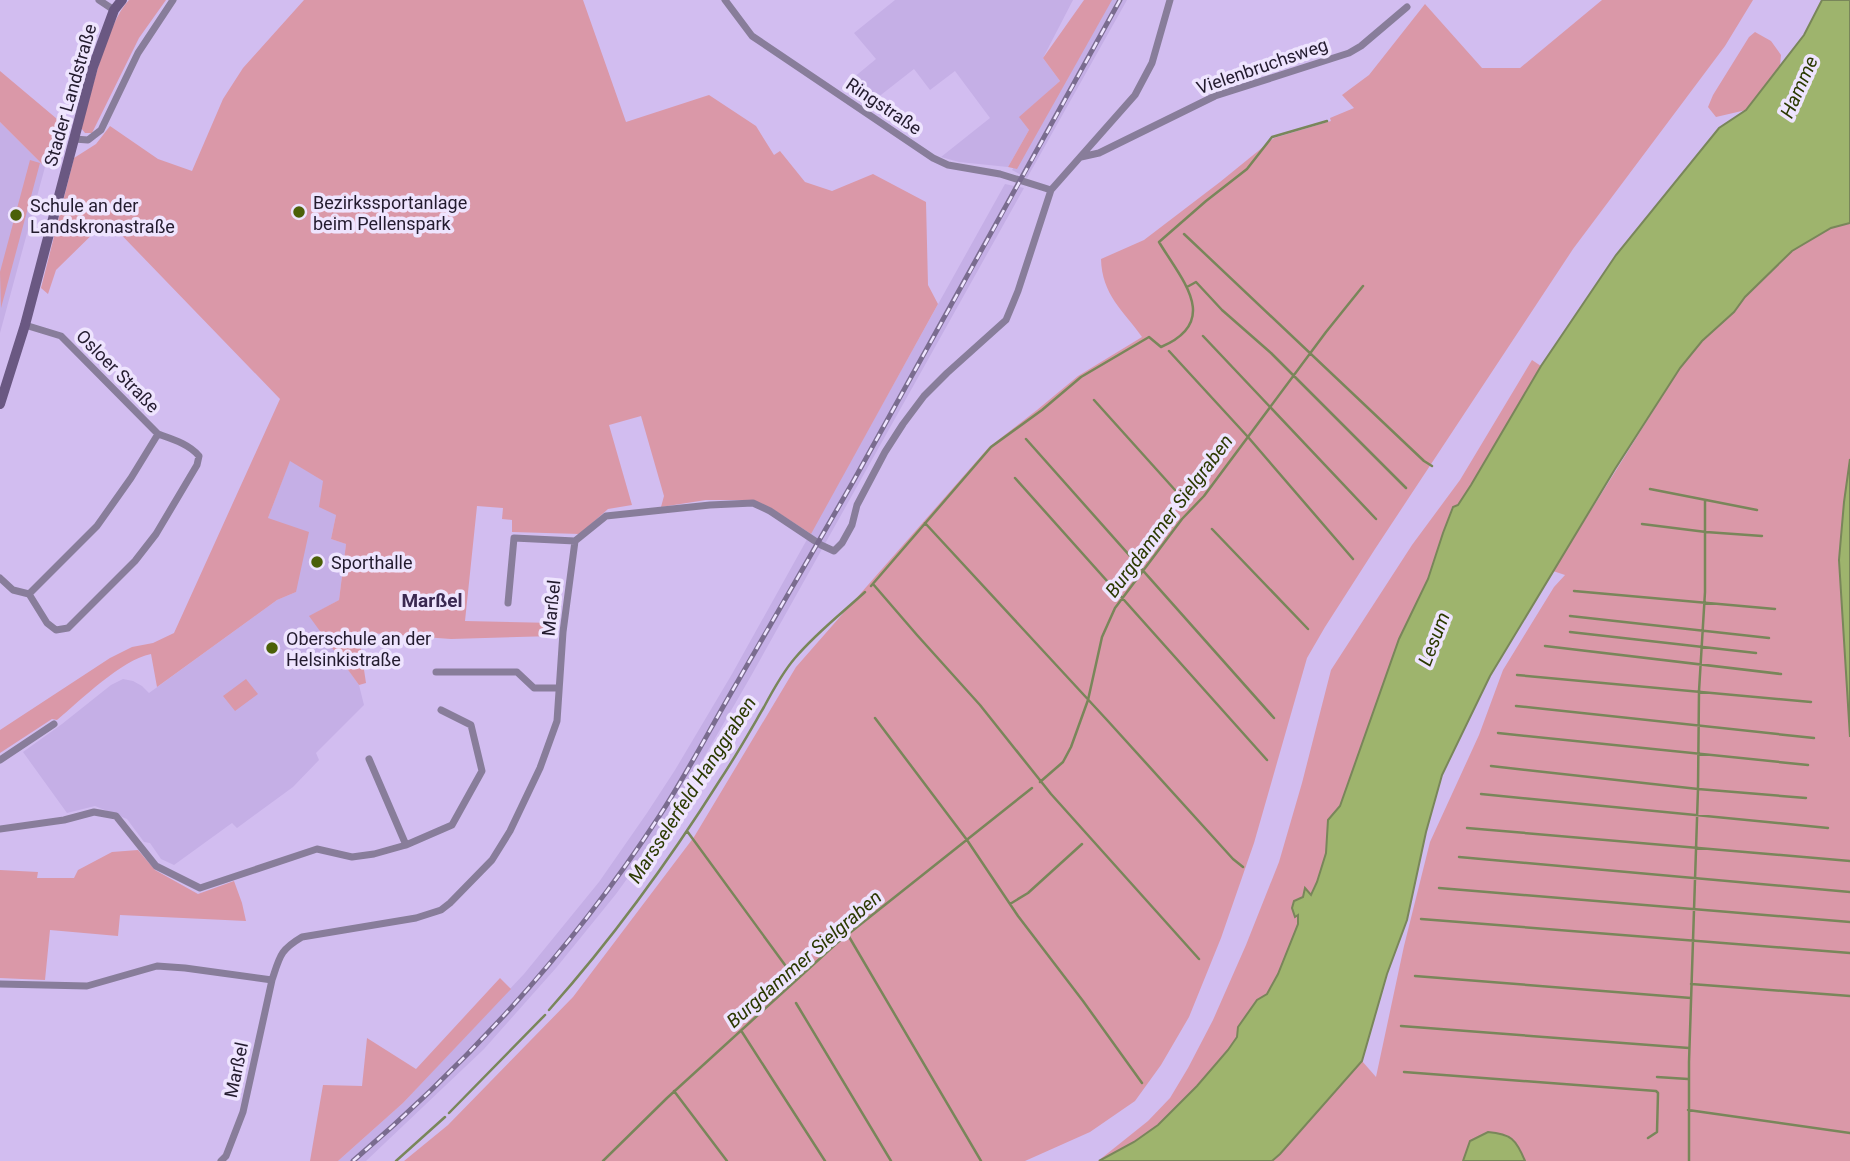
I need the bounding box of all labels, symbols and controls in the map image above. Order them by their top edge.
street label: Stader Landstraße [40,21,100,169]
street label: Vielenbruchsweg [1194,34,1330,98]
water label: Hamme [1775,52,1823,121]
street label: Ringstraße [842,73,926,139]
place label: Bezirkssportanlage beim Pellenspark [313,192,467,234]
place label: Schule an der Landskronastraße [30,195,175,237]
marker: Bezirkssportanlage beim Pellenspark [291,204,307,220]
marker: Schule an der Landskronastraße [8,207,24,223]
street label: Osloer Straße [72,325,164,417]
water label: Burgdammer Sielgraben [1100,430,1238,602]
place label: Sporthalle [331,552,413,573]
marker: Sporthalle [309,554,325,570]
street label: Marßel [538,579,564,637]
district label: Marßel [401,589,463,612]
water label: Lesum [1413,609,1455,669]
place label: Oberschule an der Helsinkistraße [286,628,431,670]
marker: Oberschule an der Helsinkistraße [264,640,280,656]
water label: Marsselerfeld Hanggraben [623,693,761,887]
water label: Burgdammer Sielgraben [722,885,886,1033]
street label: Marßel [220,1040,252,1100]

